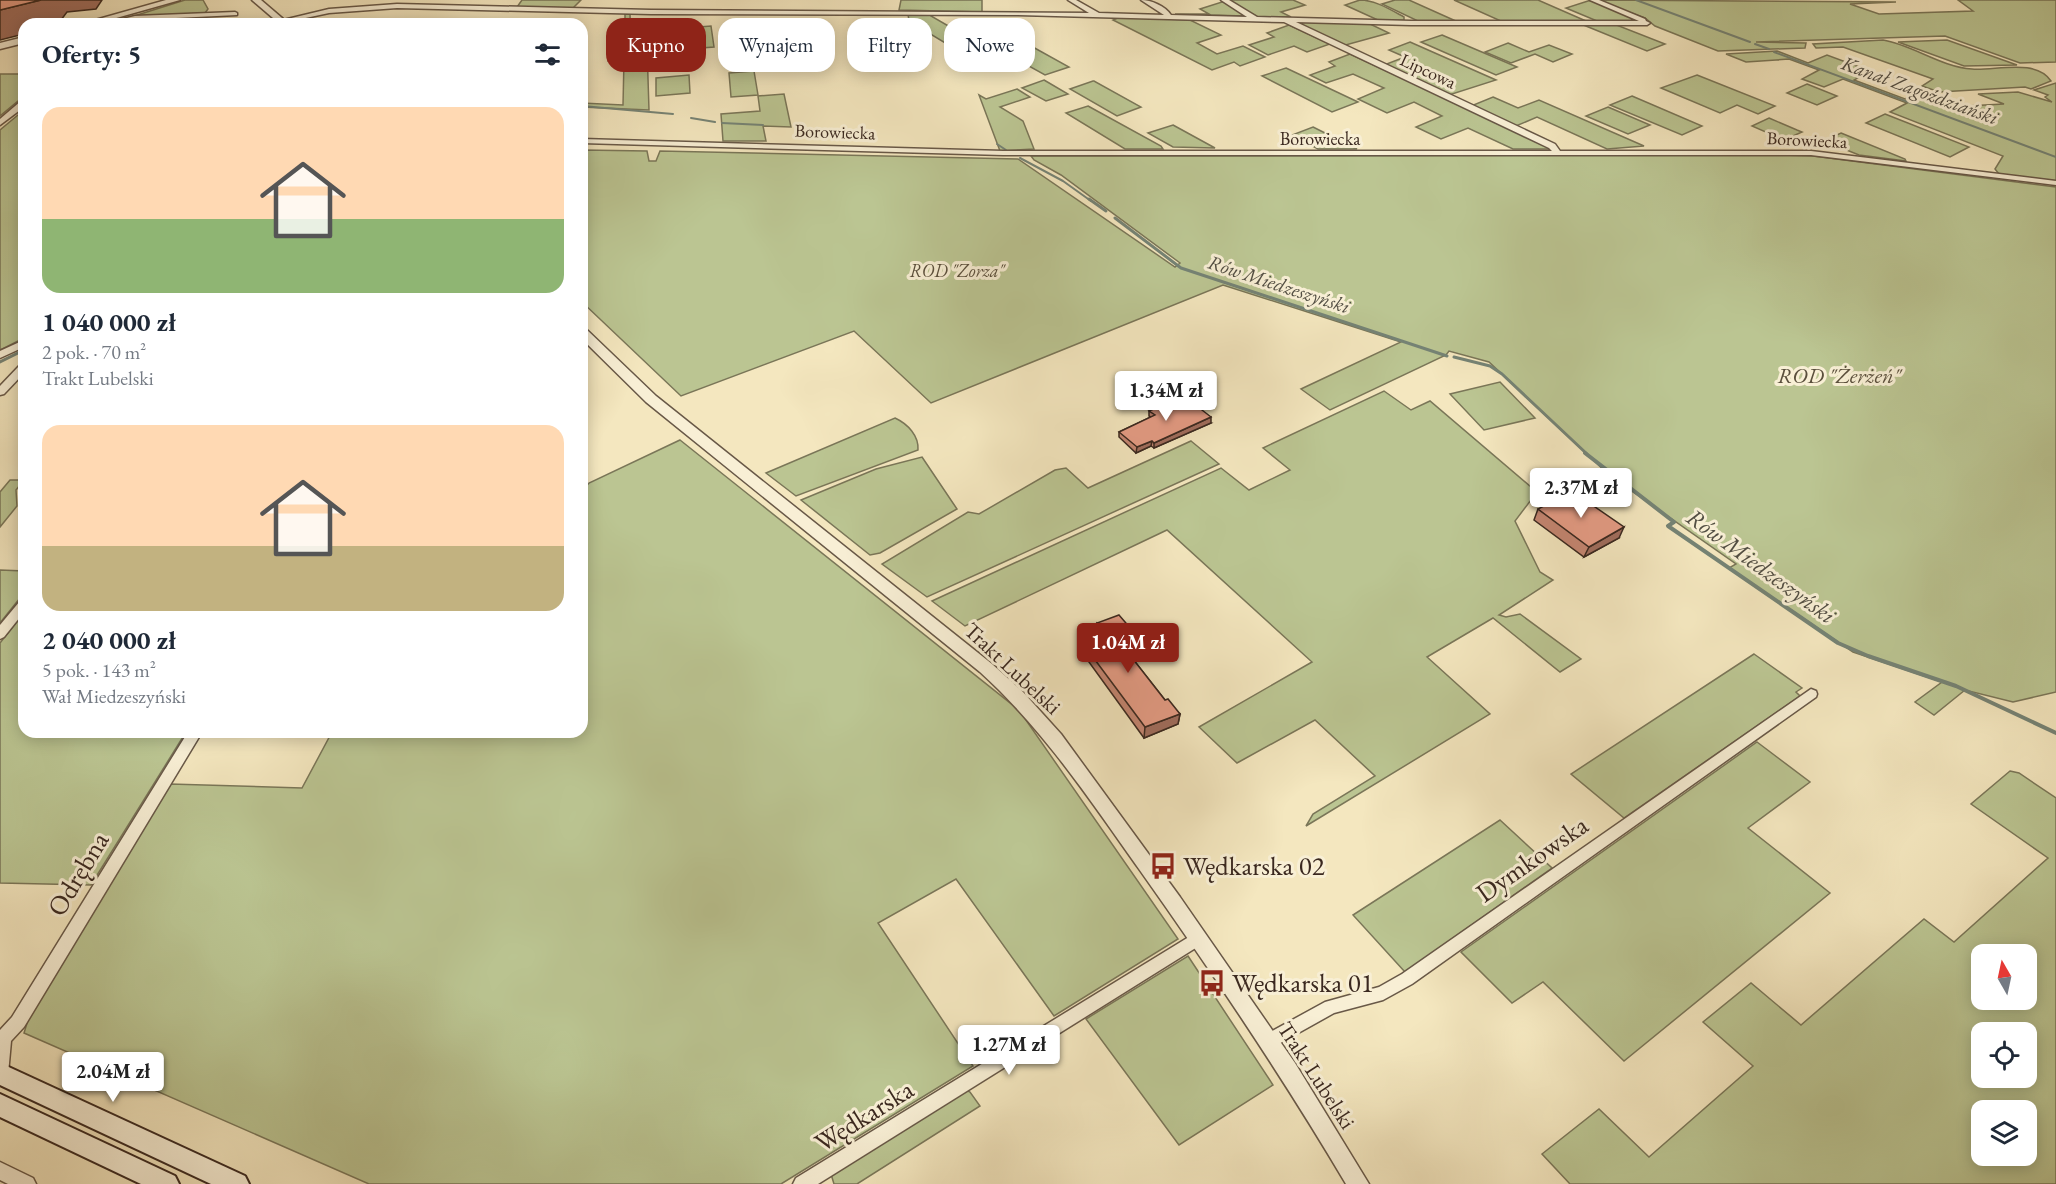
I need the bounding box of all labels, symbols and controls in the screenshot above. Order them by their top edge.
chip: Kupno [606,18,706,72]
chip: Wynajem [718,18,835,72]
chip: Filtry [847,18,932,72]
chip: Nowe [944,18,1035,72]
text: Oferty: 5 [42,37,142,71]
icon: filters [531,38,564,71]
street label: Lipcowa [1397,48,1461,94]
water label: Kanał Zagoździański [1837,49,2003,131]
street label: Borowiecka [794,119,877,144]
street label: Borowiecka [1766,126,1849,153]
street label: Borowiecka [1280,127,1361,150]
icon: home [249,146,357,254]
water label: Rów Miedzeszyński [1205,249,1354,320]
park label: ROD "Zorza" [909,259,1007,282]
text: 1 040 000 zł [42,305,176,339]
text: 2 pok. · 70 m² [42,339,146,365]
park label: ROD "Żerżeń" [1777,361,1904,390]
text: Trakt Lubelski [42,365,154,391]
pin: 1.34M zł [1104,371,1228,422]
text: 1.34M zł [1129,377,1203,403]
icon: home [249,464,357,572]
pin: 2.37M zł [1519,468,1643,519]
text: 2.37M zł [1544,474,1618,500]
water label: Rów Miedzeszyński [1680,501,1843,631]
street label: Trakt Lubelski [958,616,1067,721]
text: 2 040 000 zł [42,623,176,657]
pin: 1.04M zł [1066,623,1190,674]
text: 1.04M zł [1091,629,1165,655]
text: 5 pok. · 143 m² [42,657,156,683]
text: Wał Miedzeszyński [42,683,186,709]
street label: Dymkowska [1469,807,1595,910]
street label: Odrębna [39,825,117,922]
place label: Wędkarska 02 [1183,848,1325,883]
bus stop icon: Wędkarska 02 [1148,851,1178,881]
north arrow [1971,944,2037,1010]
map controls [1971,944,2037,1166]
place label: Wędkarska 01 [1232,965,1374,1000]
bus stop icon: Wędkarska 01 [1197,968,1227,998]
street label: Trakt Lubelski [1271,1016,1362,1135]
button: locate [1971,1022,2037,1088]
pin: 1.27M zł [947,1025,1071,1076]
text: 1.27M zł [972,1031,1046,1057]
pin: 2.04M zł [51,1052,175,1103]
text: 2.04M zł [76,1058,150,1084]
street label: Wędkarska [808,1071,920,1160]
button: layers [1971,1100,2037,1166]

